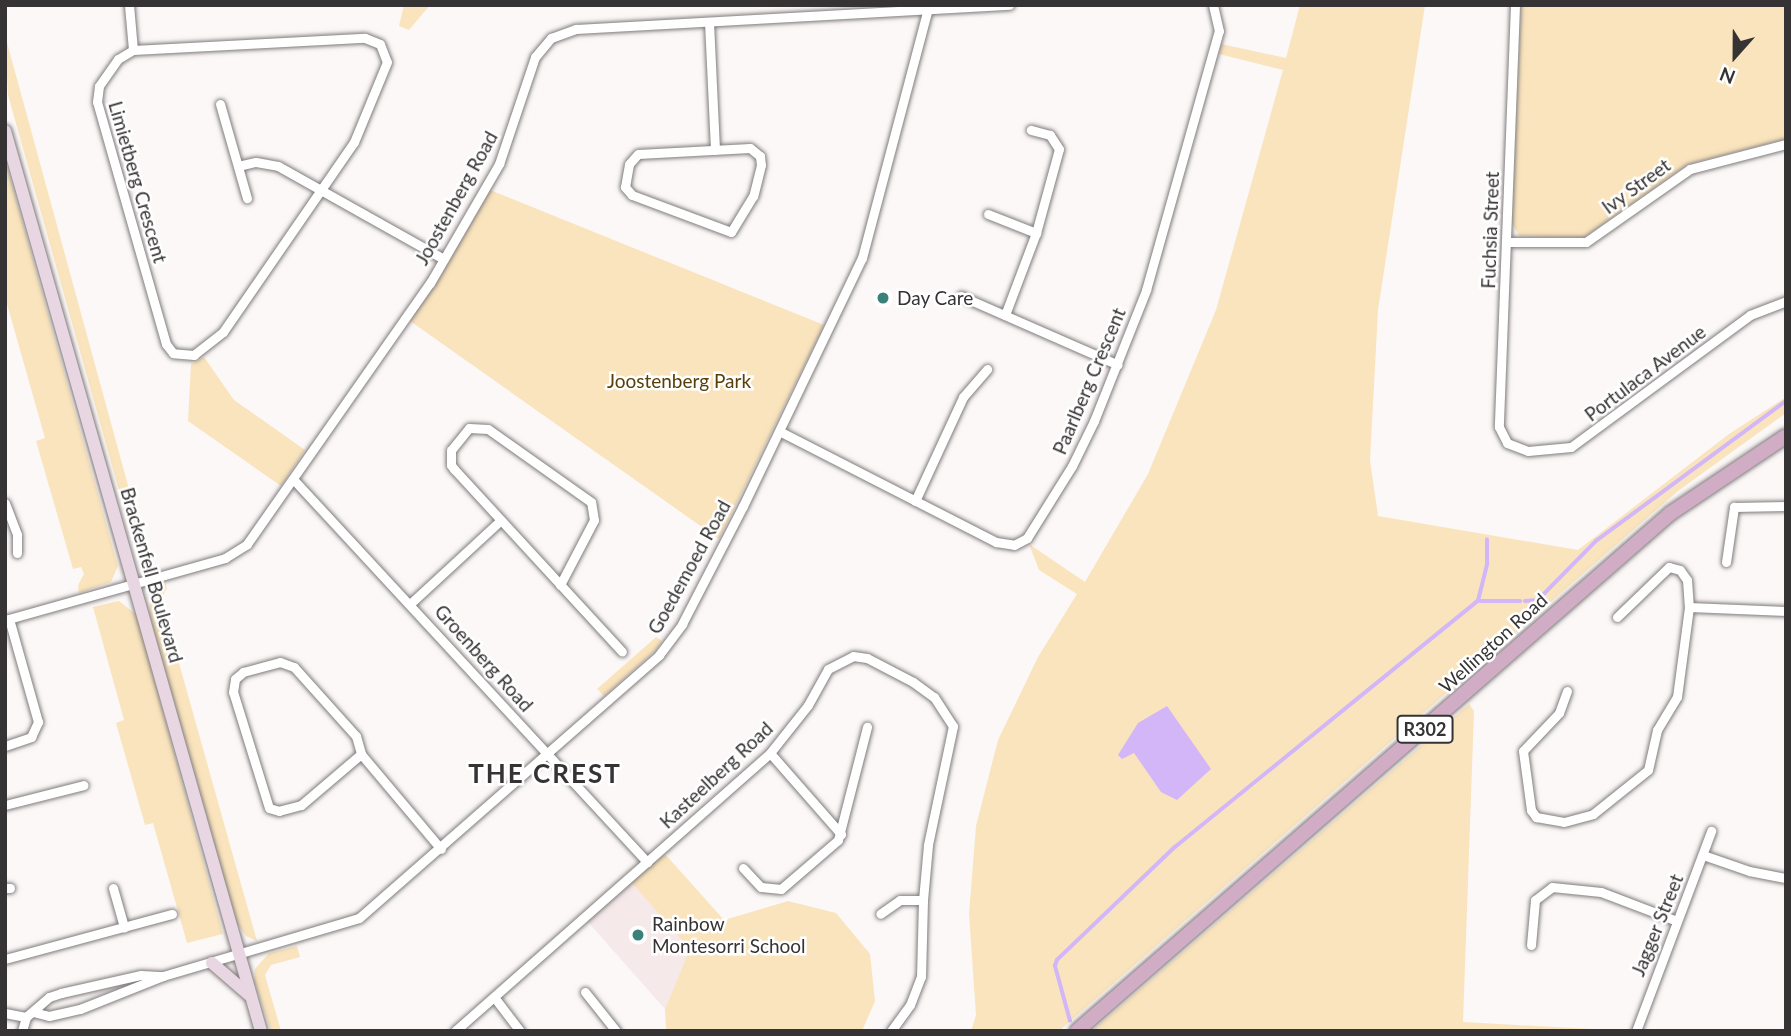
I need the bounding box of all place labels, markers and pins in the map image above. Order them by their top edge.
place label: Day Care [897,287,974,309]
marker: Day Care [875,290,891,306]
place label: Rainbow Montesorri School [652,913,806,957]
marker: Rainbow Montesorri School [630,927,646,943]

